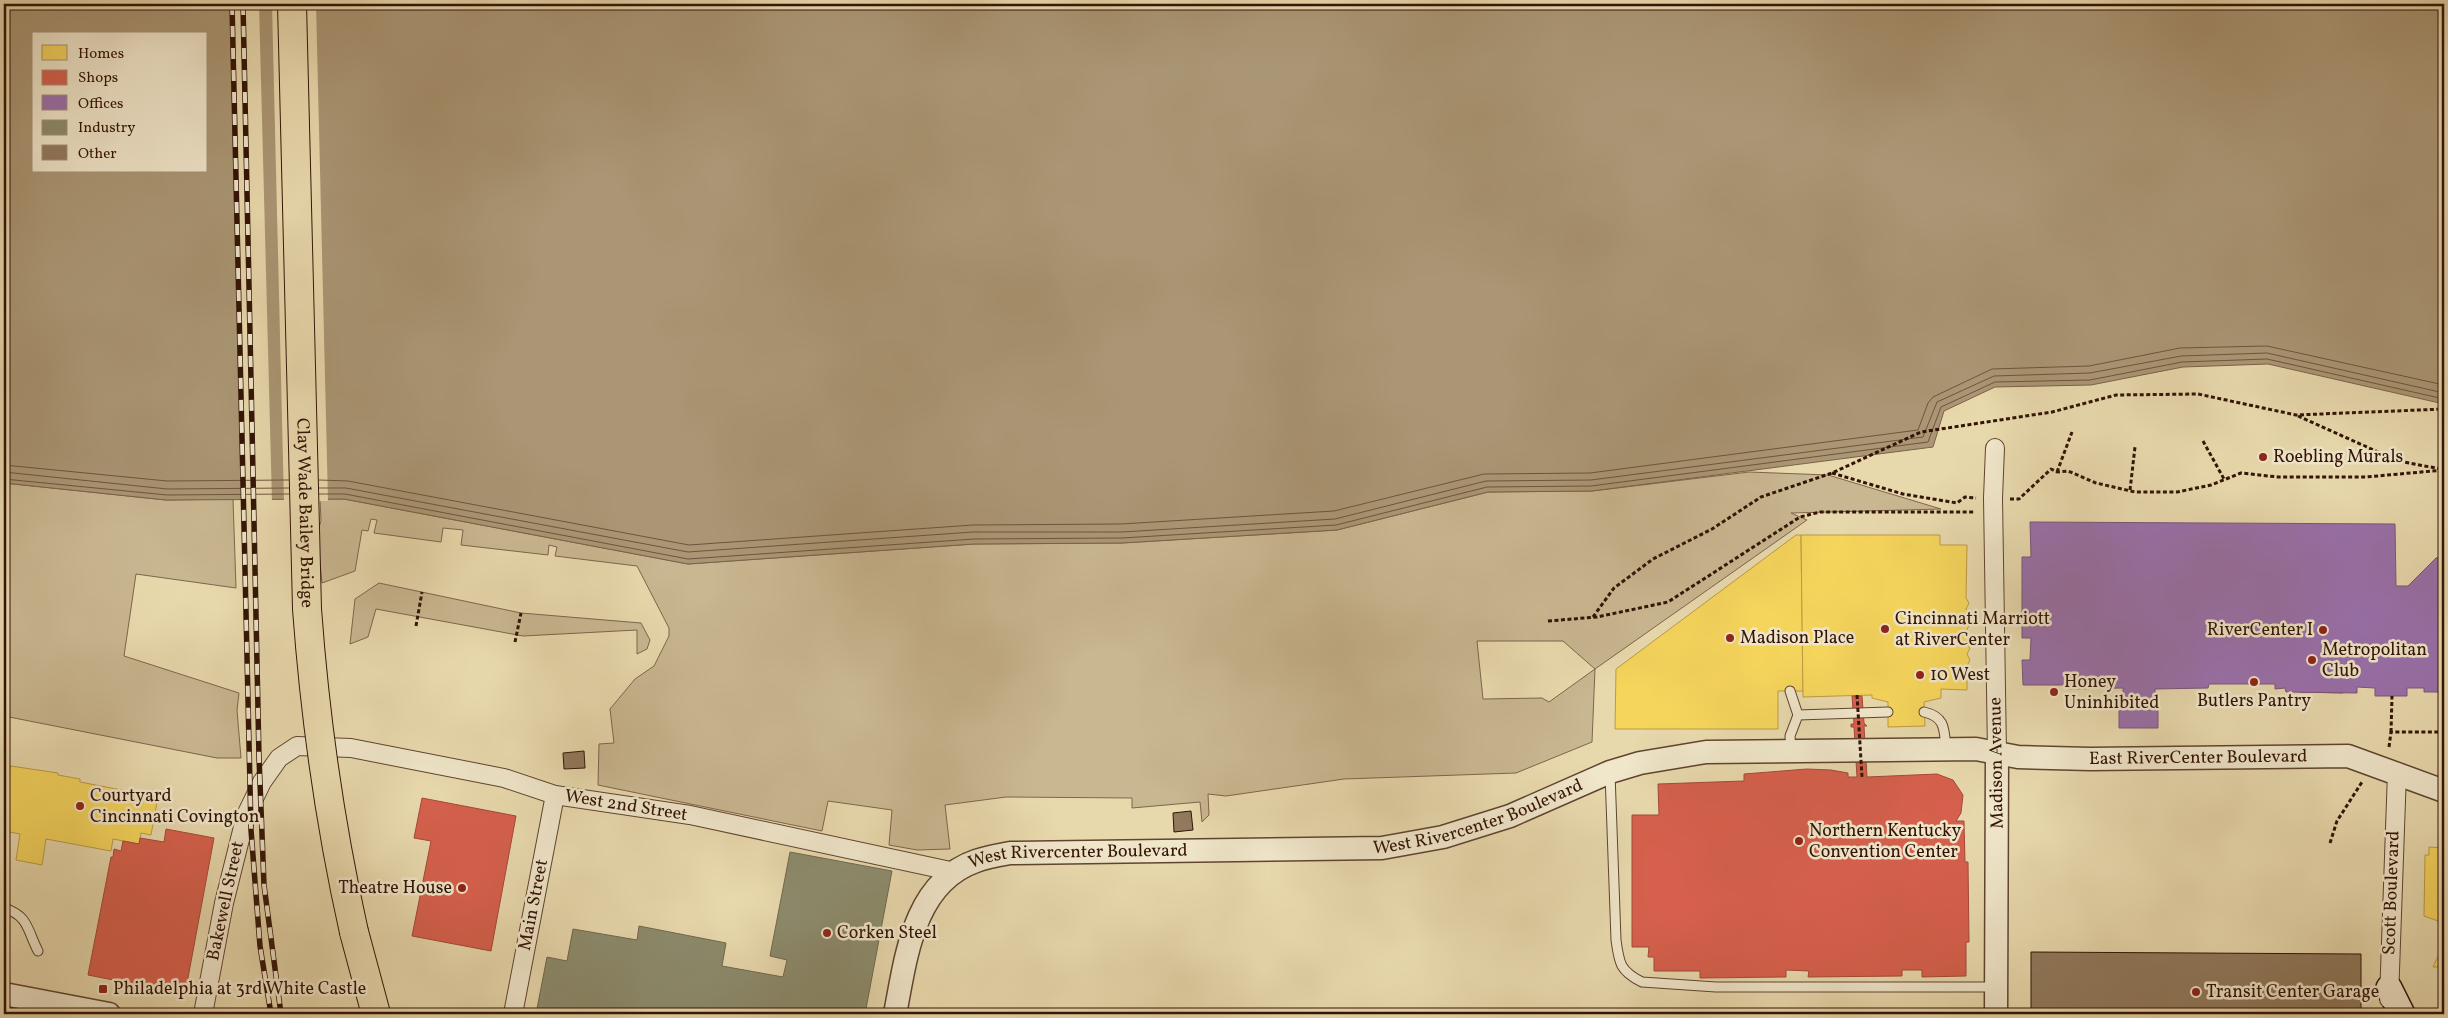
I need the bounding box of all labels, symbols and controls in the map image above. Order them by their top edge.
legend [32,32,208,172]
text: Homes [78,44,124,65]
text: Shops [78,68,118,89]
text: Offices [78,94,123,115]
text: Industry [78,118,135,139]
text: Other [78,144,117,165]
street label: Clay Wade Bailey Bridge [290,417,319,608]
place label: Roebling Murals [2273,445,2403,470]
marker: Roebling Murals [2257,451,2269,463]
place label: Cincinnati Marriott at RiverCenter [1895,607,2050,653]
place label: RiverCenter I [2207,618,2313,643]
marker: Cincinnati Marriott at RiverCenter [1879,623,1891,635]
marker: RiverCenter I [2317,624,2329,636]
place label: Madison Place [1740,626,1854,651]
marker: Madison Place [1724,632,1736,644]
place label: Metropolitan Club [2322,638,2427,684]
marker: Metropolitan Club [2306,654,2318,666]
place label: 10 West [1930,663,1990,688]
marker: 10 West [1914,669,1926,681]
place label: Honey Uninhibited [2064,670,2159,716]
marker: Butlers Pantry [2248,676,2260,688]
marker: Honey Uninhibited [2048,686,2060,698]
place label: Butlers Pantry [2197,689,2311,714]
street label: Madison Avenue [1983,697,2011,829]
street label: East RiverCenter Boulevard [2089,744,2308,772]
street label: West Rivercenter Boulevard [1372,773,1587,861]
place label: Courtyard Cincinnati Covington [90,784,260,830]
street label: West 2nd Street [563,784,689,828]
marker: Courtyard Cincinnati Covington [74,800,86,812]
place label: Northern Kentucky Convention Center [1809,819,1962,865]
street label: Scott Boulevard [2377,830,2407,956]
marker: Northern Kentucky Convention Center [1793,835,1805,847]
street label: West Rivercenter Boulevard [965,838,1188,875]
street label: Bakewell Street [201,839,251,963]
street label: Main Street [513,857,555,953]
place label: Theatre House [338,876,452,901]
marker: Theatre House [456,882,468,894]
place label: Corken Steel [837,921,937,946]
marker: Corken Steel [821,927,833,939]
place label: Philadelphia at 3rd White Castle [113,977,366,1002]
place label: Transit Center Garage [2206,980,2379,1005]
marker: Philadelphia at 3rd White Castle [97,983,109,995]
marker: Transit Center Garage [2190,986,2202,998]

